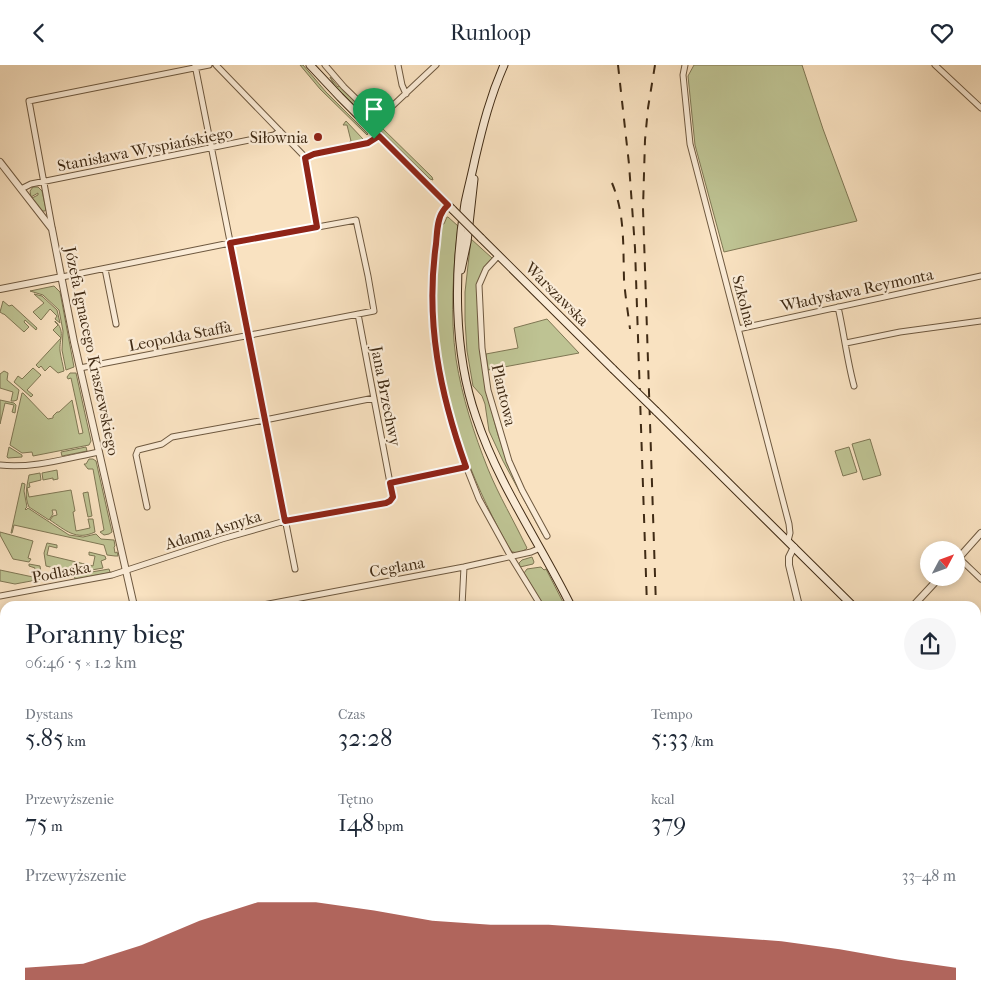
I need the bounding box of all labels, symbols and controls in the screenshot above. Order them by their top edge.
icon: back [25,19,53,47]
icon: heart [928,19,956,47]
text: Runloop [450,20,531,46]
pin [353,88,395,139]
icon: arrive [360,95,388,123]
street label: Stanisława Wyspiańskiego [56,123,234,175]
place label: Siłownia [250,128,309,147]
marker: Siłownia [312,131,324,143]
street label: Józefa Ignacego Kraszewskiego [60,243,123,457]
street label: Warszawska [520,257,593,330]
street label: Władysława Reymonta [778,264,936,316]
street label: Szkolna [728,273,760,329]
street label: Leopolda Staffa [127,317,234,355]
street label: Jana Brzechwy [367,342,405,448]
street label: Plantowa [488,362,521,429]
street label: Adama Asnyka [162,506,264,554]
north arrow [920,541,965,586]
map controls [920,541,965,586]
street label: Ceglana [368,553,427,581]
street label: Podlaska [30,557,93,587]
text: Poranny bieg [25,617,184,650]
button: share [904,618,956,670]
text: 06:46 · 5 × 1.2 km [25,653,137,672]
text: Dystans [25,706,73,723]
text: Czas [338,706,365,723]
text: Tempo [651,706,693,723]
text: 5.85 [25,723,64,752]
text: 32:28 [338,723,393,752]
text: 5:33 [651,723,688,752]
text: km [64,733,86,750]
text: /km [688,733,714,750]
text: Przewyższenie [25,791,114,808]
text: Tętno [338,791,373,808]
text: kcal [651,791,675,808]
text: 75 [25,808,48,837]
text: 148 [338,808,374,837]
text: 379 [651,808,686,837]
text: m [48,818,63,835]
text: bpm [374,818,404,835]
text: Przewyższenie [25,866,127,885]
text: 33–48 m [902,866,956,885]

